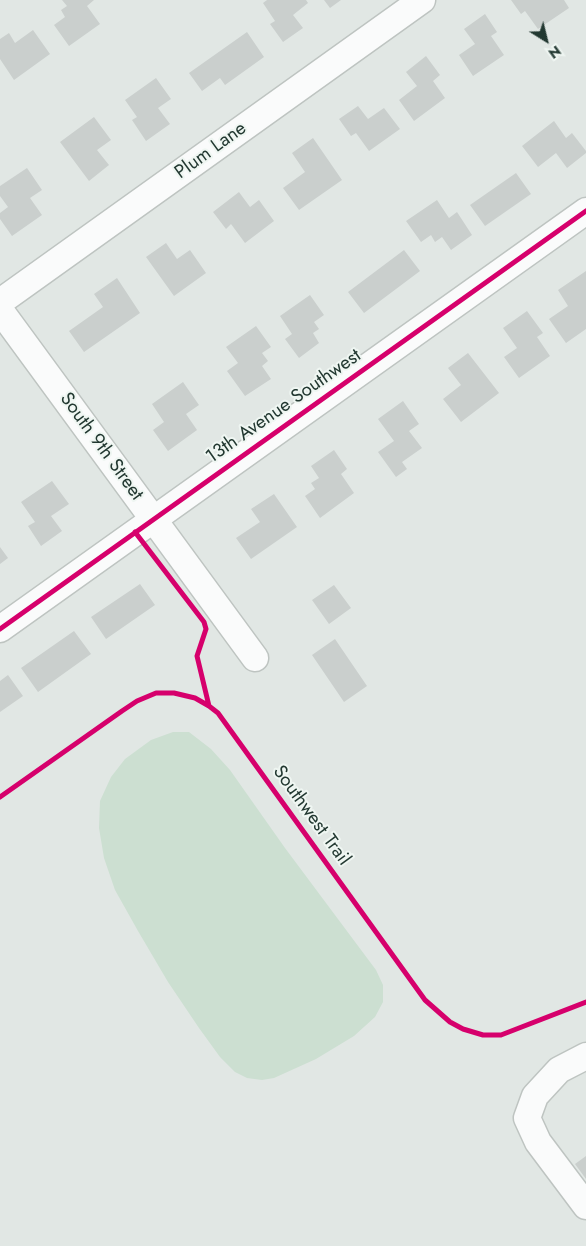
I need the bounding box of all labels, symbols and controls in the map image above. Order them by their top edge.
north arrow [521,15,571,65]
text: N [544,41,565,63]
street label: Plum Lane [171,117,251,185]
street label: 13th Avenue Southwest [202,345,366,469]
street label: South 9th Street [54,389,148,505]
street label: Southwest Trail [267,762,355,870]

